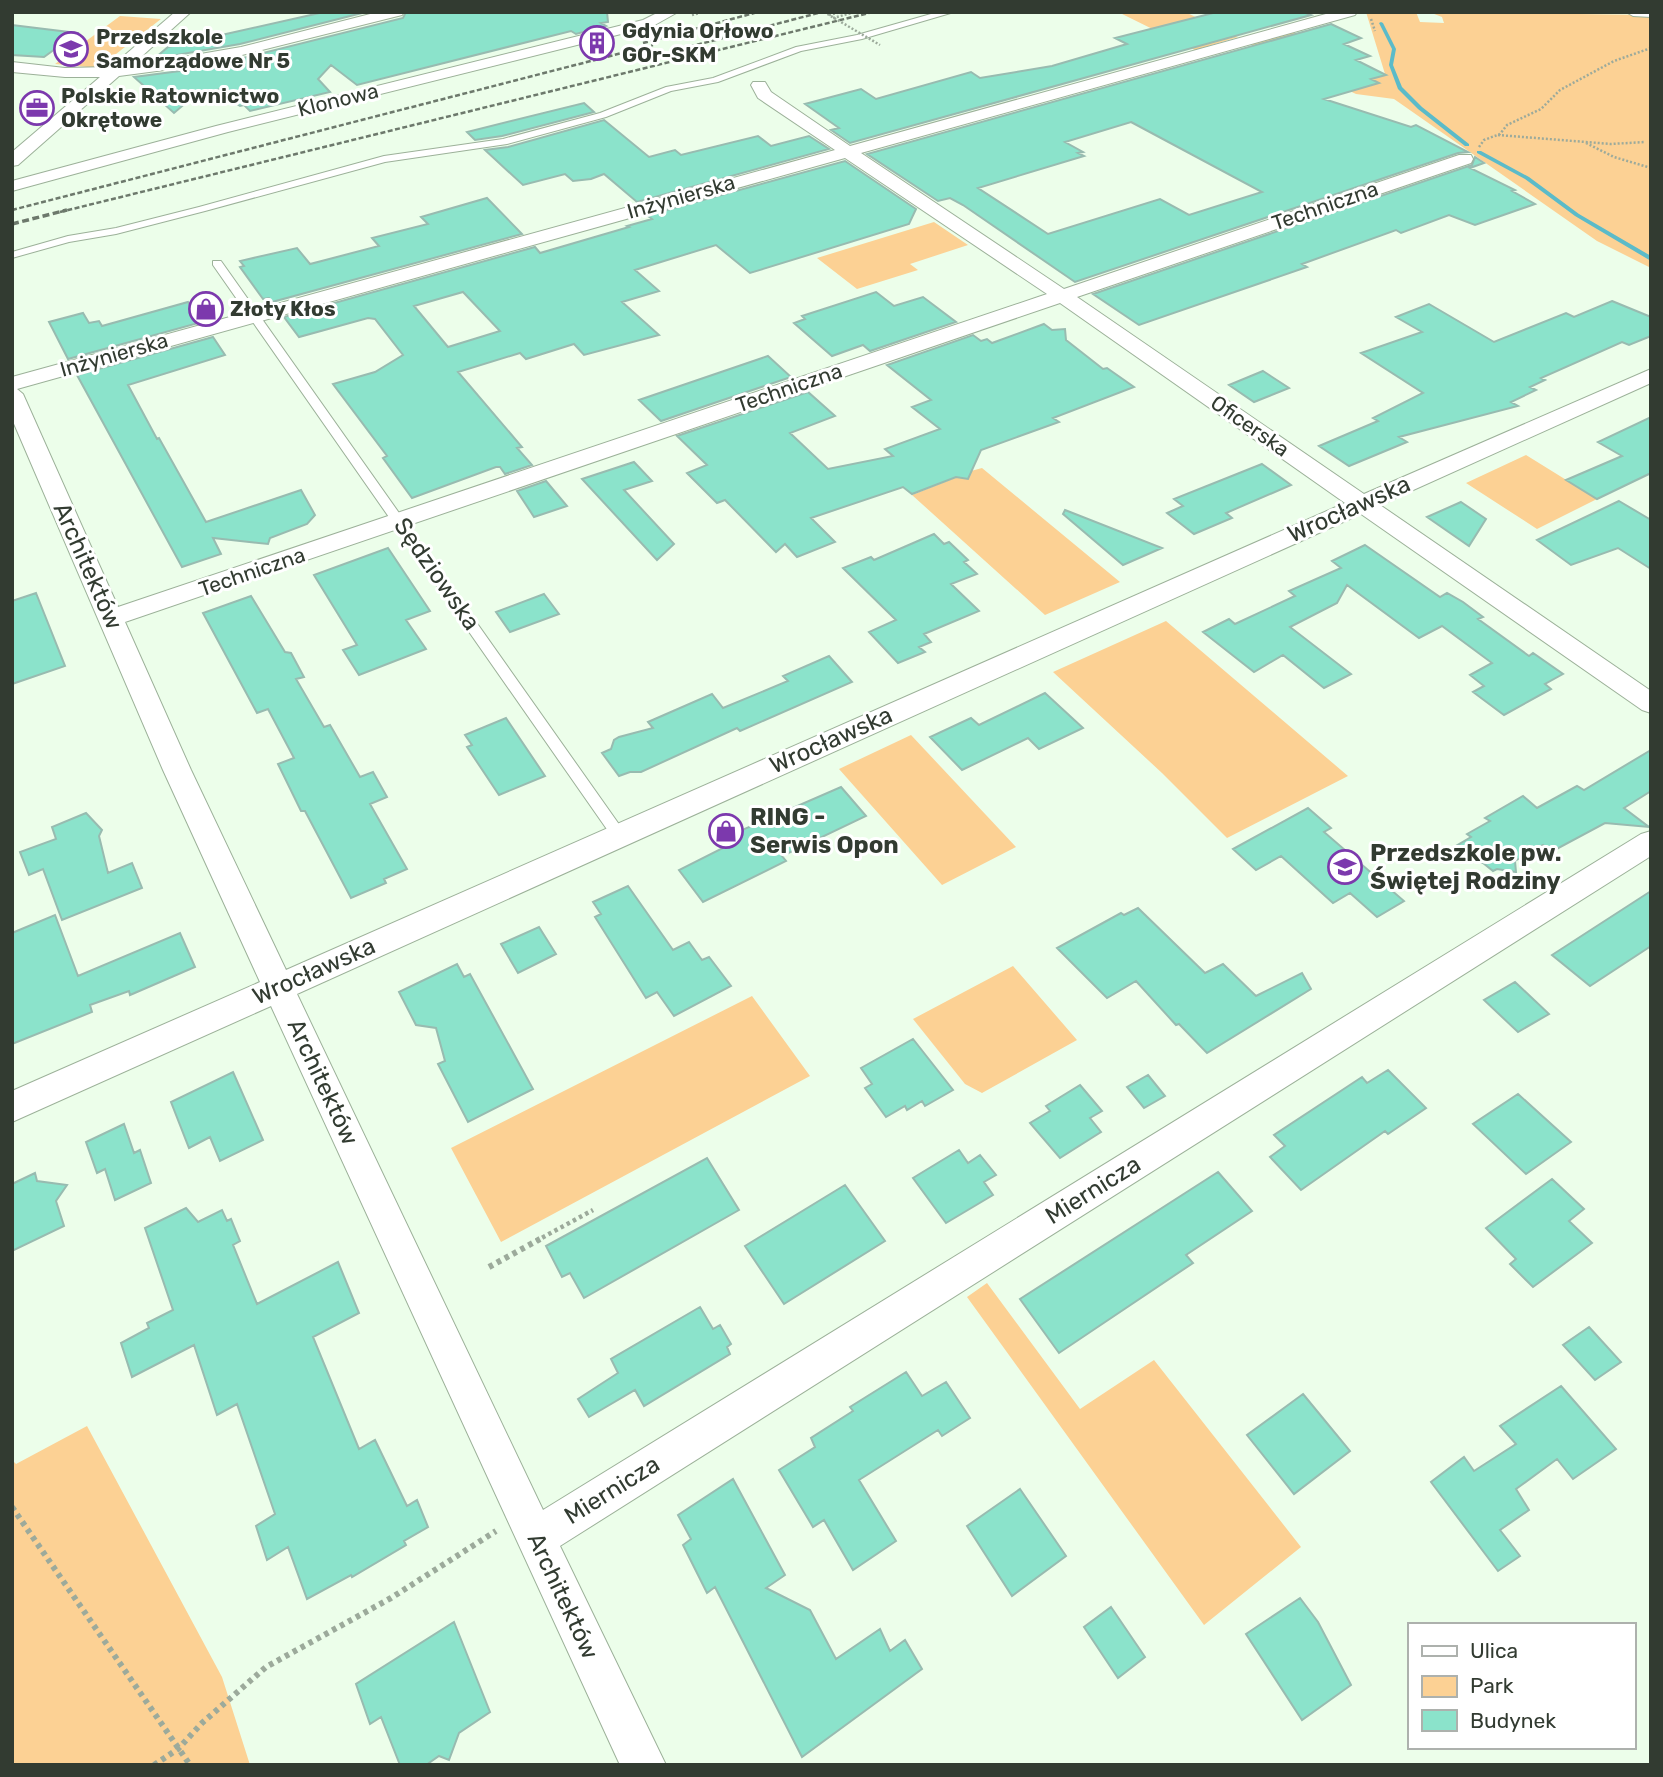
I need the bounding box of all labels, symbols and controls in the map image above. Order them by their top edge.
place label: Gdynia Orłowo GOr-SKM [622,18,774,67]
place label: Przedszkole Samorządowe Nr 5 [96,24,290,73]
building icon: Gdynia Orłowo GOr-SKM [578,24,616,62]
school or university icon: Przedszkole Samorządowe Nr 5 [52,30,90,68]
street label: Klonowa [295,77,381,122]
place label: Polskie Ratownictwo Okrętowe [61,83,279,132]
office icon: Polskie Ratownictwo Okrętowe [18,89,56,127]
street label: Inżynierska [624,169,738,224]
street label: Techniczna [1268,176,1381,235]
shop icon: Złoty Kłos [187,290,225,328]
place label: Złoty Kłos [230,296,336,321]
street label: Inżynierska [57,327,171,382]
street label: Techniczna [732,358,845,417]
street label: Oficerska [1206,390,1294,462]
street label: Wrocławska [1283,470,1415,548]
street label: Architektów [48,498,128,634]
street label: Sędziowska [388,512,486,636]
street label: Techniczna [195,542,308,601]
street label: Wrocławska [765,701,897,779]
place label: RING - Serwis Opon [750,803,899,859]
shop icon: RING - Serwis Opon [707,812,745,850]
place label: Przedszkole pw. Świętej Rodziny [1370,839,1561,895]
school or university icon: Przedszkole pw. Świętej Rodziny [1326,848,1364,886]
street label: Wrocławska [248,932,380,1010]
street label: Architektów [282,1014,364,1150]
street label: Miernicza [1040,1150,1146,1230]
street label: Miernicza [559,1450,665,1530]
street label: Architektów [522,1528,604,1664]
legend [1408,1623,1635,1749]
text: Ulica [1470,1638,1518,1663]
text: Park [1470,1673,1514,1698]
text: Budynek [1470,1708,1556,1733]

